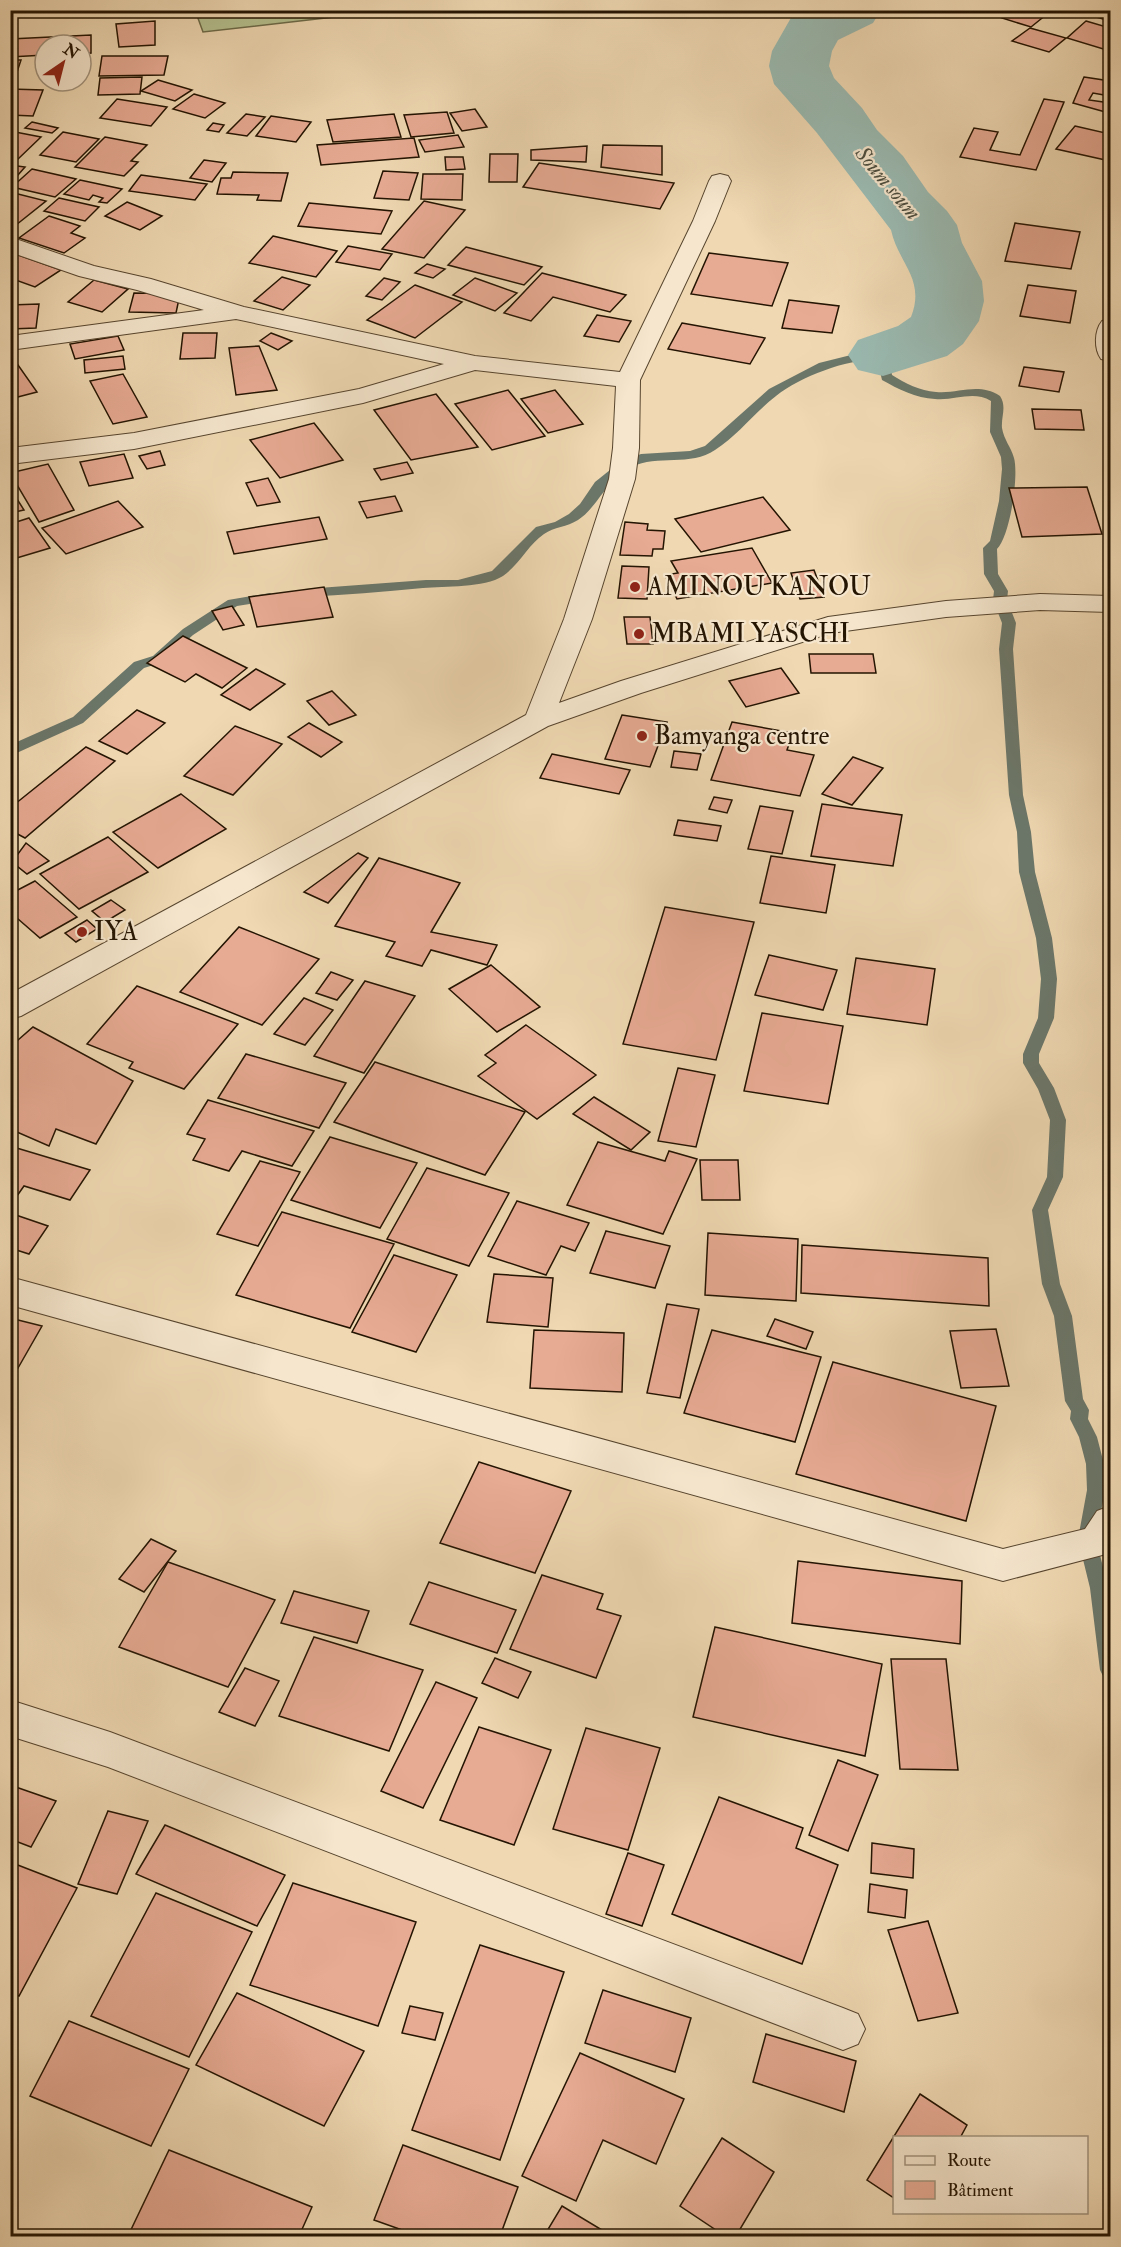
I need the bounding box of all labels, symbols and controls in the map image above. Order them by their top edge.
north arrow [33,33,93,93]
text: N [59,39,83,64]
water label: Soum soum [848,139,927,226]
place label: AMINOU KANOU [646,571,871,603]
marker: AMINOU KANOU [628,580,642,594]
place label: MBAMI YASCHI [651,618,850,650]
marker: MBAMI YASCHI [632,627,646,641]
place label: Bamyanga centre [654,720,830,752]
marker: Bamyanga centre [635,729,649,743]
place label: IYA [94,916,139,948]
marker: IYA [75,925,89,939]
legend [893,2136,1088,2214]
text: Route [947,2149,991,2172]
text: Bâtiment [947,2179,1013,2202]

